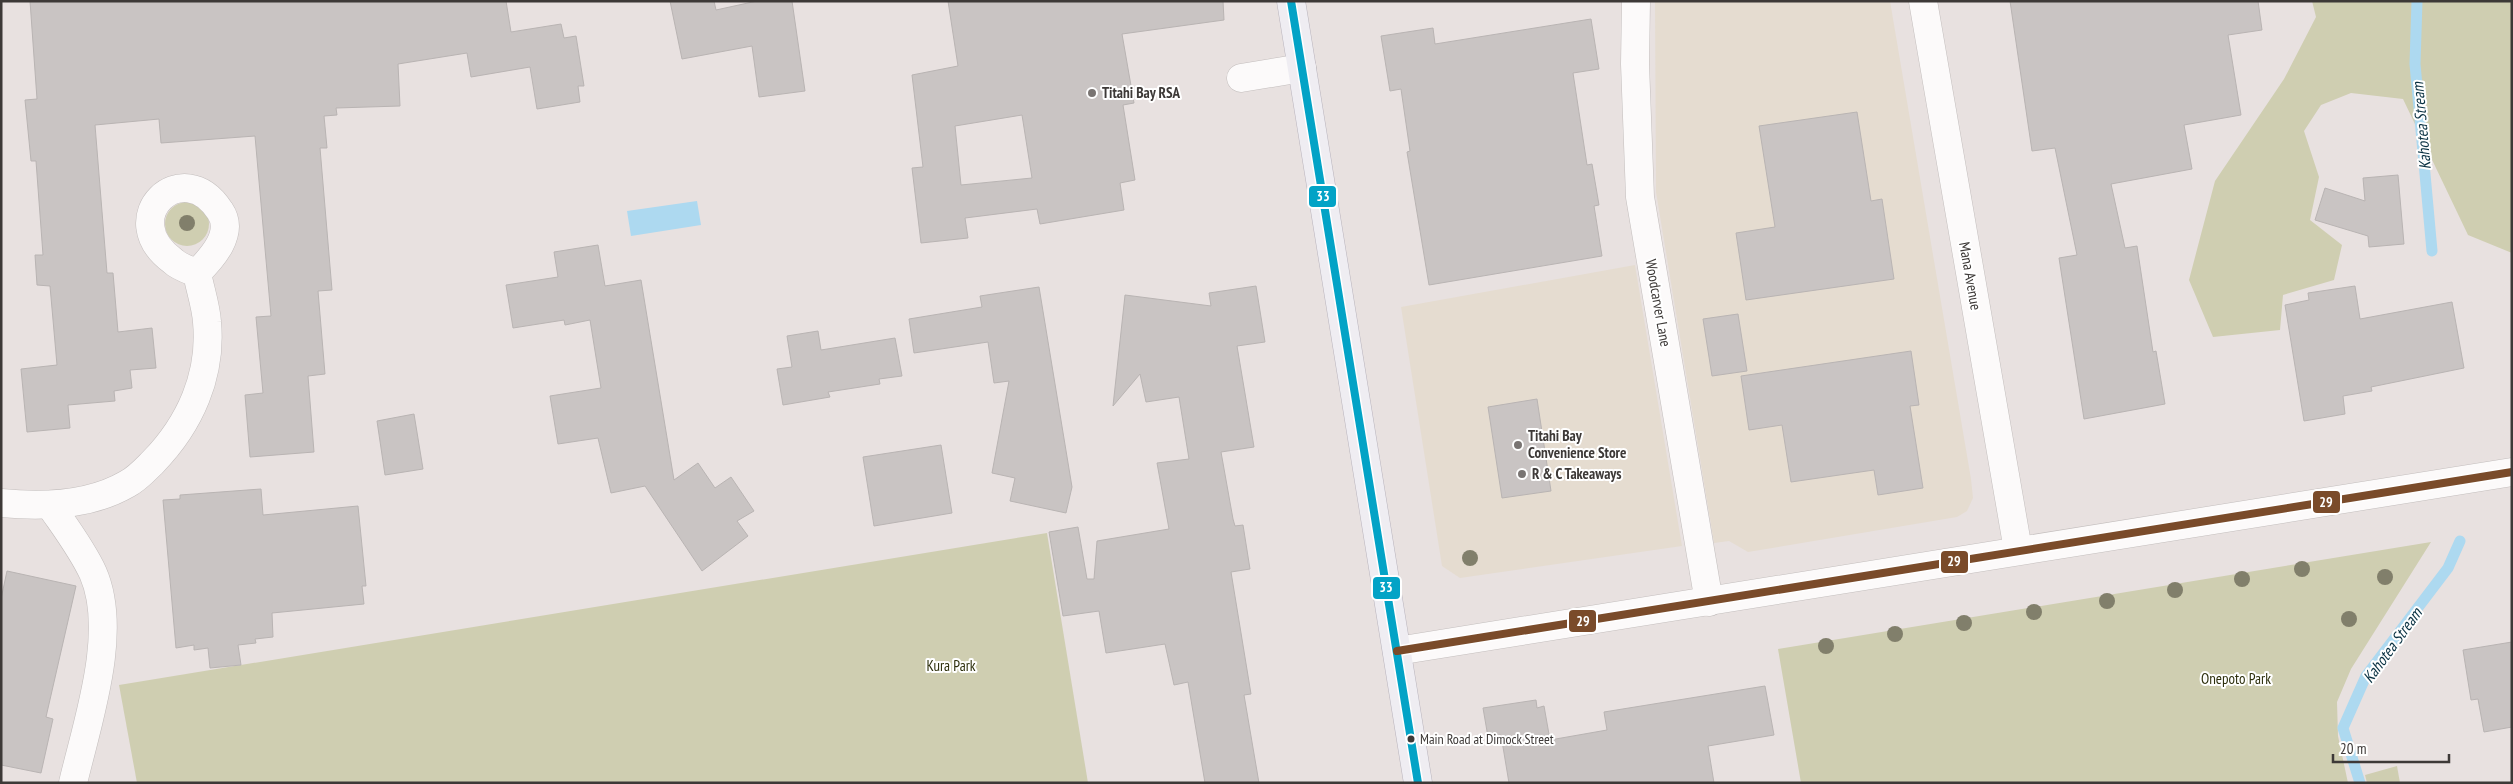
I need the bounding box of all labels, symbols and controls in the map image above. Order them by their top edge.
water label: Kahotea Stream [2407,80,2435,171]
place label: Titahi Bay RSA [1102,83,1181,102]
marker: Titahi Bay RSA [1086,87,1098,99]
line badge: 33 [1308,185,1337,208]
text: 33 [1316,187,1330,205]
street label: Mana Avenue [1955,240,1986,311]
street label: Woodcarver Lane [1641,258,1676,348]
place label: Titahi Bay Convenience Store [1528,426,1626,462]
marker: Titahi Bay Convenience Store [1512,439,1524,451]
place label: R & C Takeaways [1532,464,1622,483]
marker: R & C Takeaways [1516,468,1528,480]
line badge: 29 [2312,490,2341,514]
text: 29 [2319,493,2333,511]
line badge: 29 [1940,550,1969,574]
text: 29 [1947,552,1961,570]
line badge: 33 [1372,576,1401,600]
text: 33 [1379,578,1393,596]
water label: Kahotea Stream [2358,602,2427,686]
line badge: 29 [1568,609,1597,633]
text: 29 [1576,612,1590,630]
park label: Kura Park [926,656,976,675]
park label: Onepoto Park [2201,669,2271,688]
place label: Main Road at Dimock Street [1420,730,1554,748]
scale bar [2333,732,2449,764]
marker: Main Road at Dimock Street [1406,734,1416,744]
text: 20 m [2340,739,2366,758]

